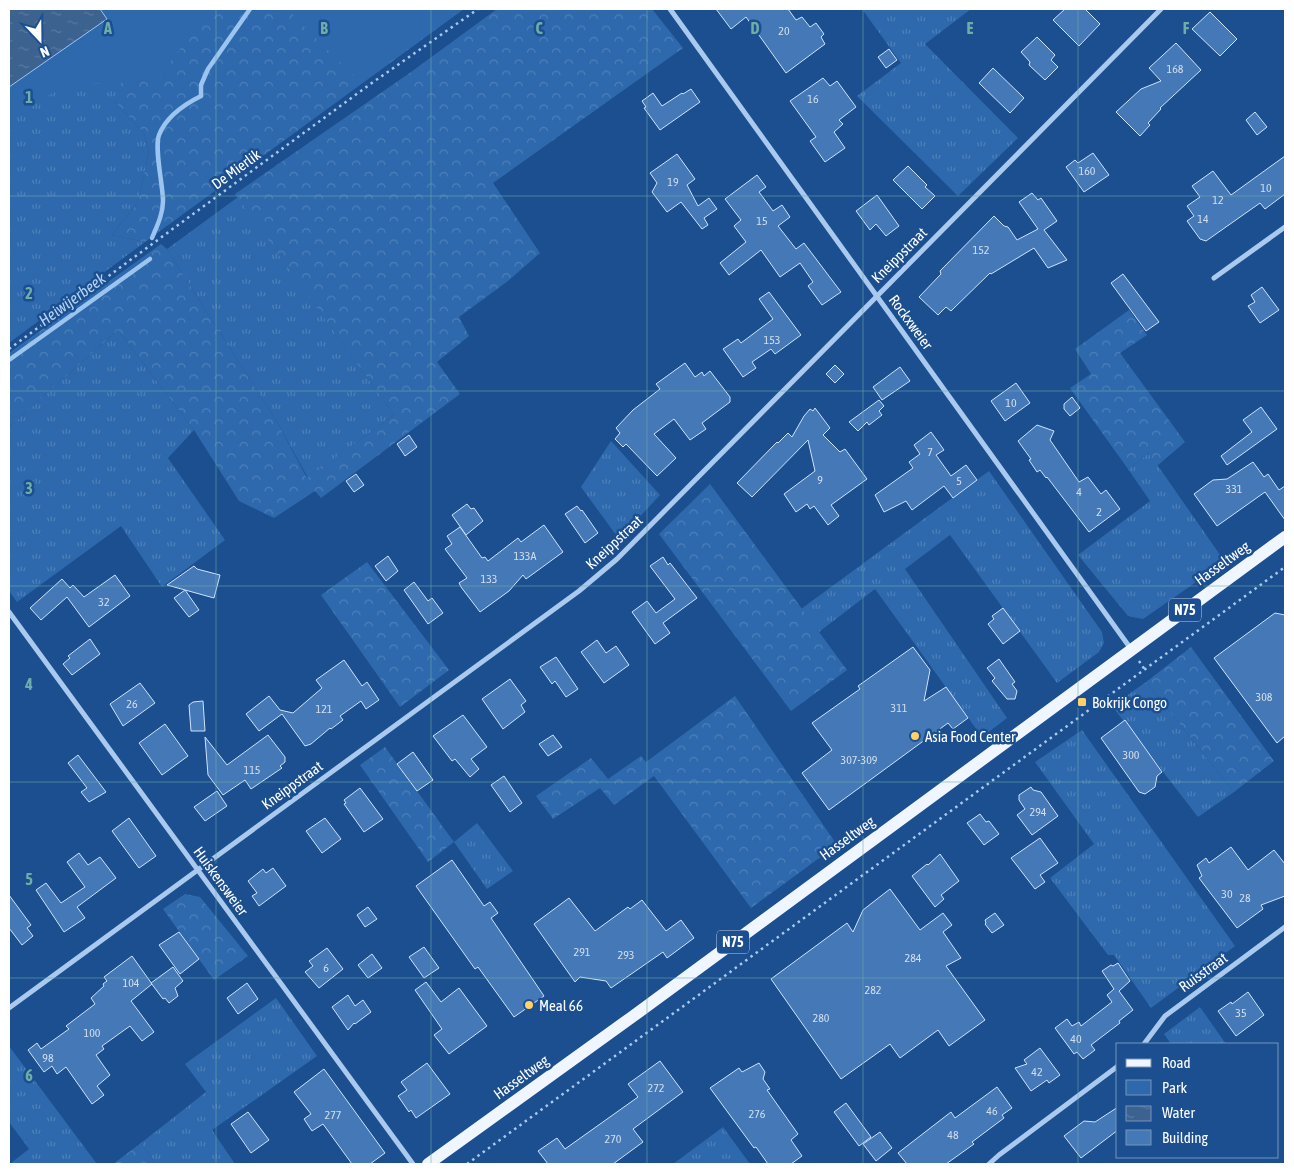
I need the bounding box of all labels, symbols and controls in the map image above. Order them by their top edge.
north arrow [15,15,65,65]
text: A [103,19,112,37]
text: B [320,19,328,37]
text: C [535,19,543,37]
text: D [751,19,760,37]
text: E [967,19,974,37]
text: F [1183,19,1190,37]
house number: 20 [778,24,790,38]
text: N [38,43,52,61]
house number: 168 [1167,62,1184,76]
text: 1 [25,88,33,106]
house number: 16 [807,92,819,106]
street label: De Mierlik [208,145,264,192]
house number: 160 [1079,164,1096,178]
house number: 19 [667,175,679,189]
house number: 10 [1260,181,1272,195]
house number: 12 [1212,193,1224,207]
house number: 14 [1197,212,1209,226]
house number: 15 [756,214,768,228]
street label: Kneippstraat [868,224,930,286]
house number: 152 [973,243,989,257]
water label: Heiwijerbeek [35,268,110,330]
text: 2 [25,284,33,302]
street label: Rockxweier [886,291,937,353]
house number: 153 [764,333,780,347]
house number: 10 [1005,396,1017,410]
house number: 7 [927,445,933,459]
house number: 9 [817,473,823,487]
house number: 5 [956,474,962,488]
text: 3 [25,479,33,497]
house number: 331 [1226,482,1243,496]
house number: 4 [1076,485,1082,499]
house number: 2 [1096,505,1102,519]
street label: Kneippstraat [582,512,646,572]
street label: Hasseltweg [1191,537,1253,589]
house number: 133A [514,549,537,563]
house number: 133 [481,572,497,586]
house number: 32 [98,595,110,609]
road number: N75 [1169,598,1201,622]
text: 4 [24,675,33,693]
house number: 308 [1256,690,1273,704]
place label: Bokrijk Congo [1092,694,1167,711]
marker: Bokrijk Congo [1076,696,1088,708]
house number: 26 [126,697,138,711]
house number: 311 [891,701,908,715]
house number: 121 [316,702,333,716]
place label: Asia Food Center [925,728,1016,745]
marker: Asia Food Center [909,730,921,742]
house number: 300 [1123,748,1140,762]
house number: 307-309 [841,753,878,767]
street label: Kneippstraat [258,757,326,813]
house number: 115 [244,763,260,777]
house number: 294 [1030,805,1047,819]
street label: Hasseltweg [816,812,878,864]
street label: Huiskensweier [190,843,252,919]
text: 5 [25,870,33,888]
house number: 30 [1221,887,1233,901]
house number: 28 [1239,891,1251,905]
road number: N75 [717,930,749,954]
house number: 291 [574,945,591,959]
house number: 293 [618,948,634,962]
street label: Ruisstraat [1176,949,1230,995]
house number: 284 [905,951,922,965]
house number: 6 [323,961,329,975]
house number: 104 [123,976,140,990]
house number: 282 [865,983,881,997]
place label: Meal 66 [539,997,583,1014]
marker: Meal 66 [523,999,535,1011]
house number: 35 [1235,1006,1247,1020]
house number: 280 [813,1011,830,1025]
house number: 100 [84,1026,101,1040]
house number: 40 [1070,1032,1082,1046]
legend [1116,1043,1279,1158]
house number: 98 [42,1051,54,1065]
street label: Hasseltweg [490,1051,552,1103]
text: Road [1162,1054,1191,1071]
house number: 42 [1031,1065,1043,1079]
text: 6 [25,1066,33,1084]
text: Park [1162,1079,1187,1096]
house number: 272 [648,1081,664,1095]
house number: 46 [986,1104,998,1118]
text: Water [1162,1104,1195,1121]
house number: 276 [749,1107,766,1121]
house number: 277 [325,1108,342,1122]
house number: 48 [947,1128,959,1142]
text: Building [1162,1129,1208,1146]
house number: 270 [605,1132,622,1146]

